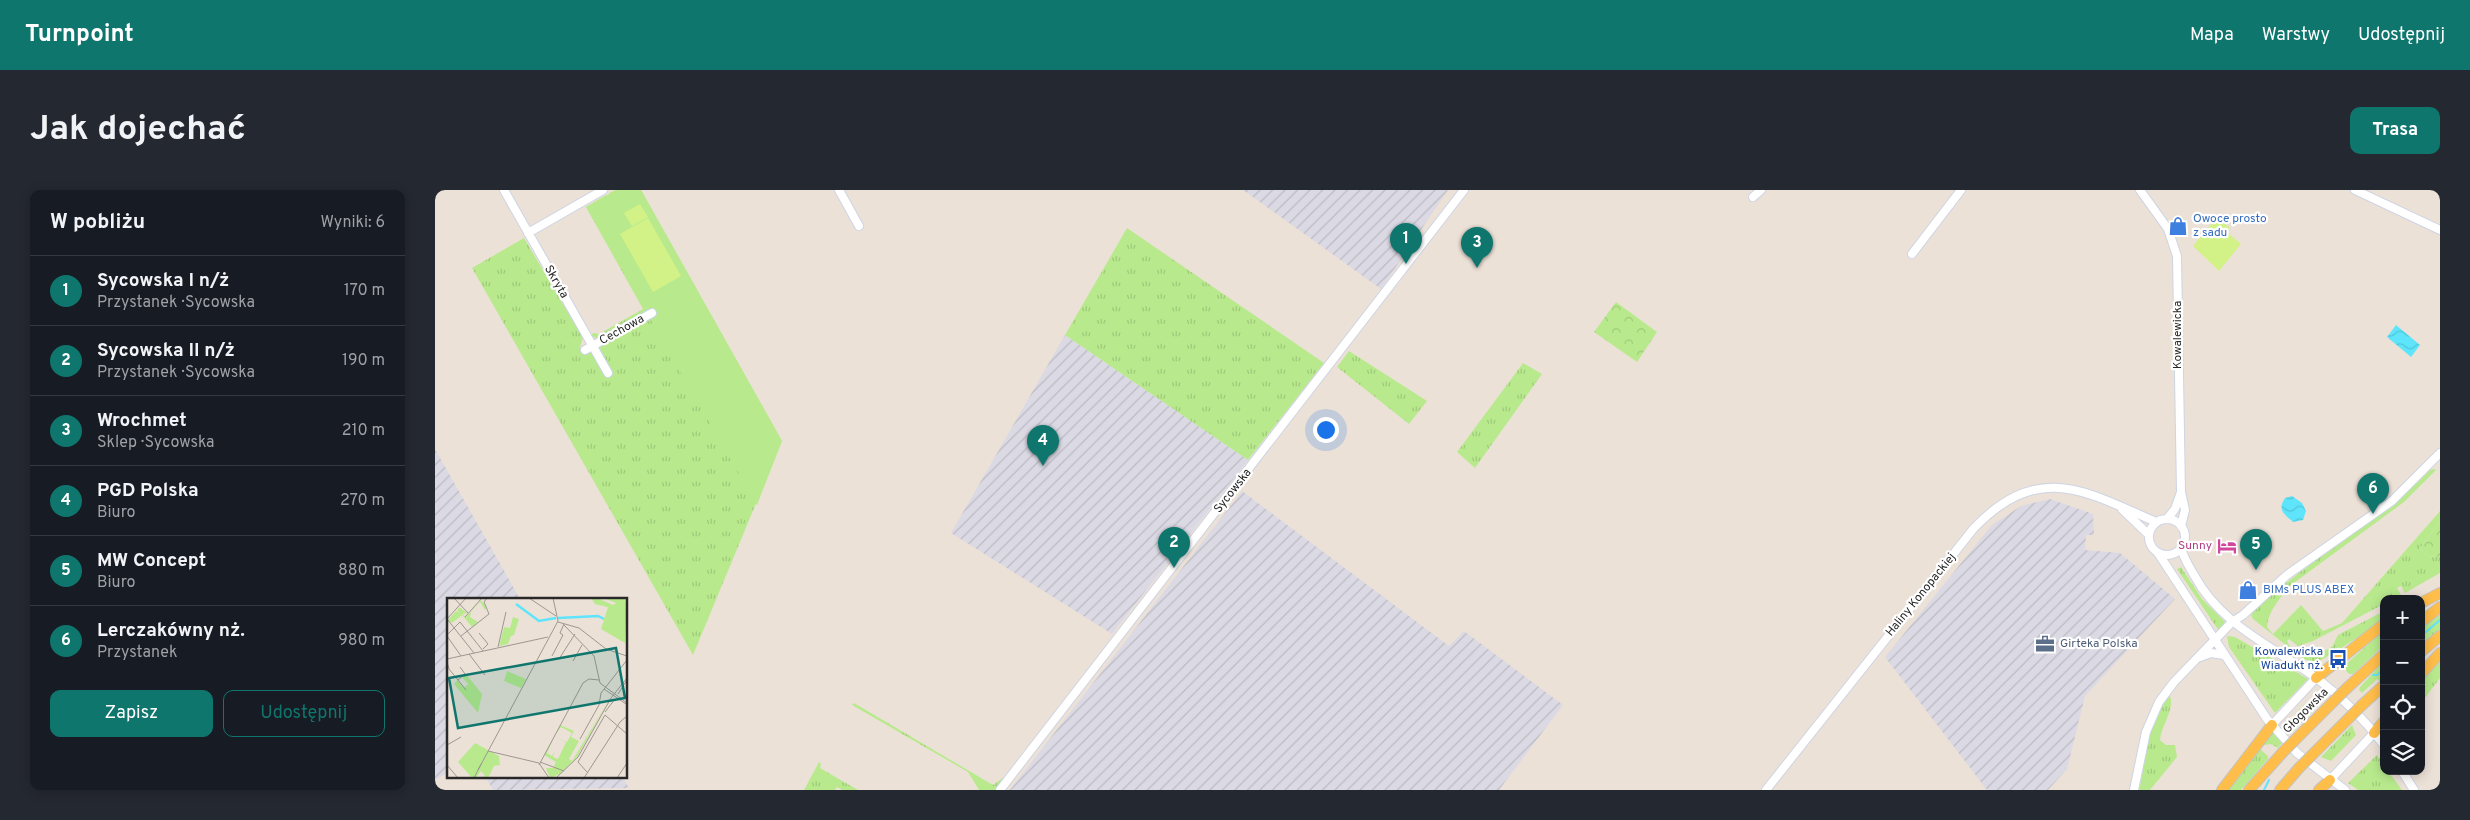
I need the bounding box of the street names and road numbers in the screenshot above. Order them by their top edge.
street label: Skryta [540,263,572,301]
street label: Kowalewicka [2170,301,2186,369]
street label: Cechowa [597,311,647,349]
street label: Sycowska [1211,465,1255,517]
street label: Haliny Konopackiej [1882,550,1960,640]
street label: Głogowska [2280,685,2332,737]

